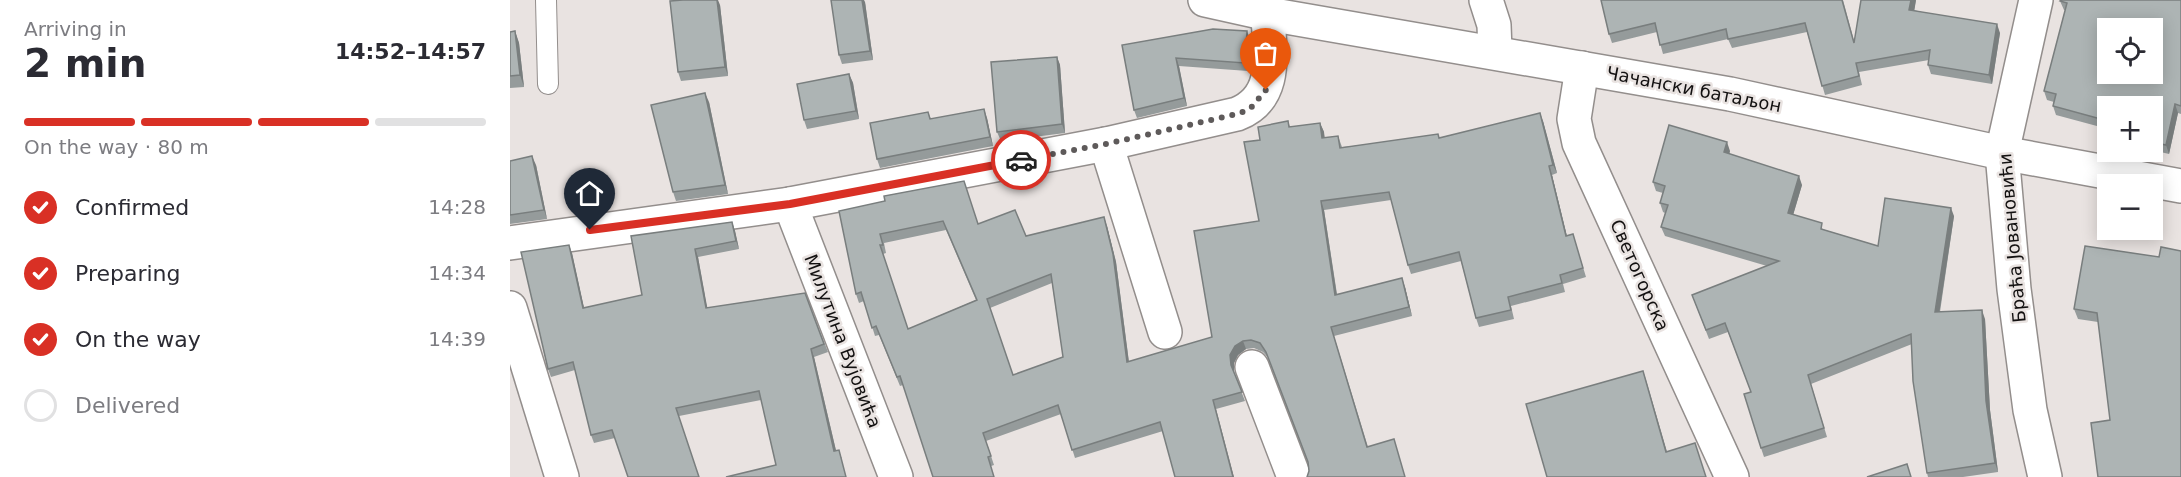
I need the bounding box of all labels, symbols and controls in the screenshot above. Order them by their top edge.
text: Arriving in [24,17,127,41]
map controls [2097,18,2163,240]
button: locate [2097,18,2163,84]
pin [1240,28,1291,90]
icon: bag [1249,37,1282,70]
text: 14:52–14:57 [335,39,486,64]
text: 2 min [24,41,146,86]
street label: Чачански батаљон [1605,62,1783,116]
button: + [2097,96,2163,162]
courier [991,130,1051,190]
text: On the way · 80 m [24,135,209,159]
icon: car [1005,144,1038,177]
street label: Браћа Јовановићи [1994,153,2030,323]
pin [564,168,615,230]
button: − [2097,174,2163,240]
icon: home [573,177,606,210]
icon: check [24,191,57,224]
text: Confirmed [75,195,189,220]
text: 14:28 [428,195,486,219]
street label: Светогорска [1606,216,1674,334]
street label: Милутина Вујовића [800,251,886,431]
icon: check [24,257,57,290]
text: Preparing [75,261,181,286]
text: 14:34 [428,261,486,285]
icon: check [24,323,57,356]
text: On the way [75,327,201,352]
text: 14:39 [428,327,486,351]
text: Delivered [75,393,180,418]

